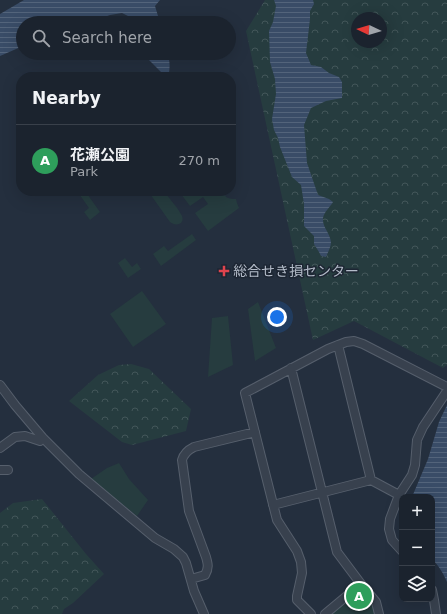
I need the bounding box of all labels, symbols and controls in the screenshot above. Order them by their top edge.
north arrow [351,12,387,48]
search box [16,16,236,60]
icon: search [30,27,52,49]
text: Search here [62,29,152,47]
text: Nearby [32,88,101,108]
text: 花瀬公園 [70,146,130,164]
text: A [40,153,50,168]
text: 270 m [178,153,220,168]
text: Park [70,164,98,179]
place label: 総合せき損センター [233,263,359,279]
marker: 総合せき損センター [218,265,230,277]
your location [267,307,287,327]
map controls [399,494,435,602]
button: + [399,494,435,530]
button: − [399,530,435,566]
button: layers [399,566,435,602]
pin: A [346,581,372,611]

